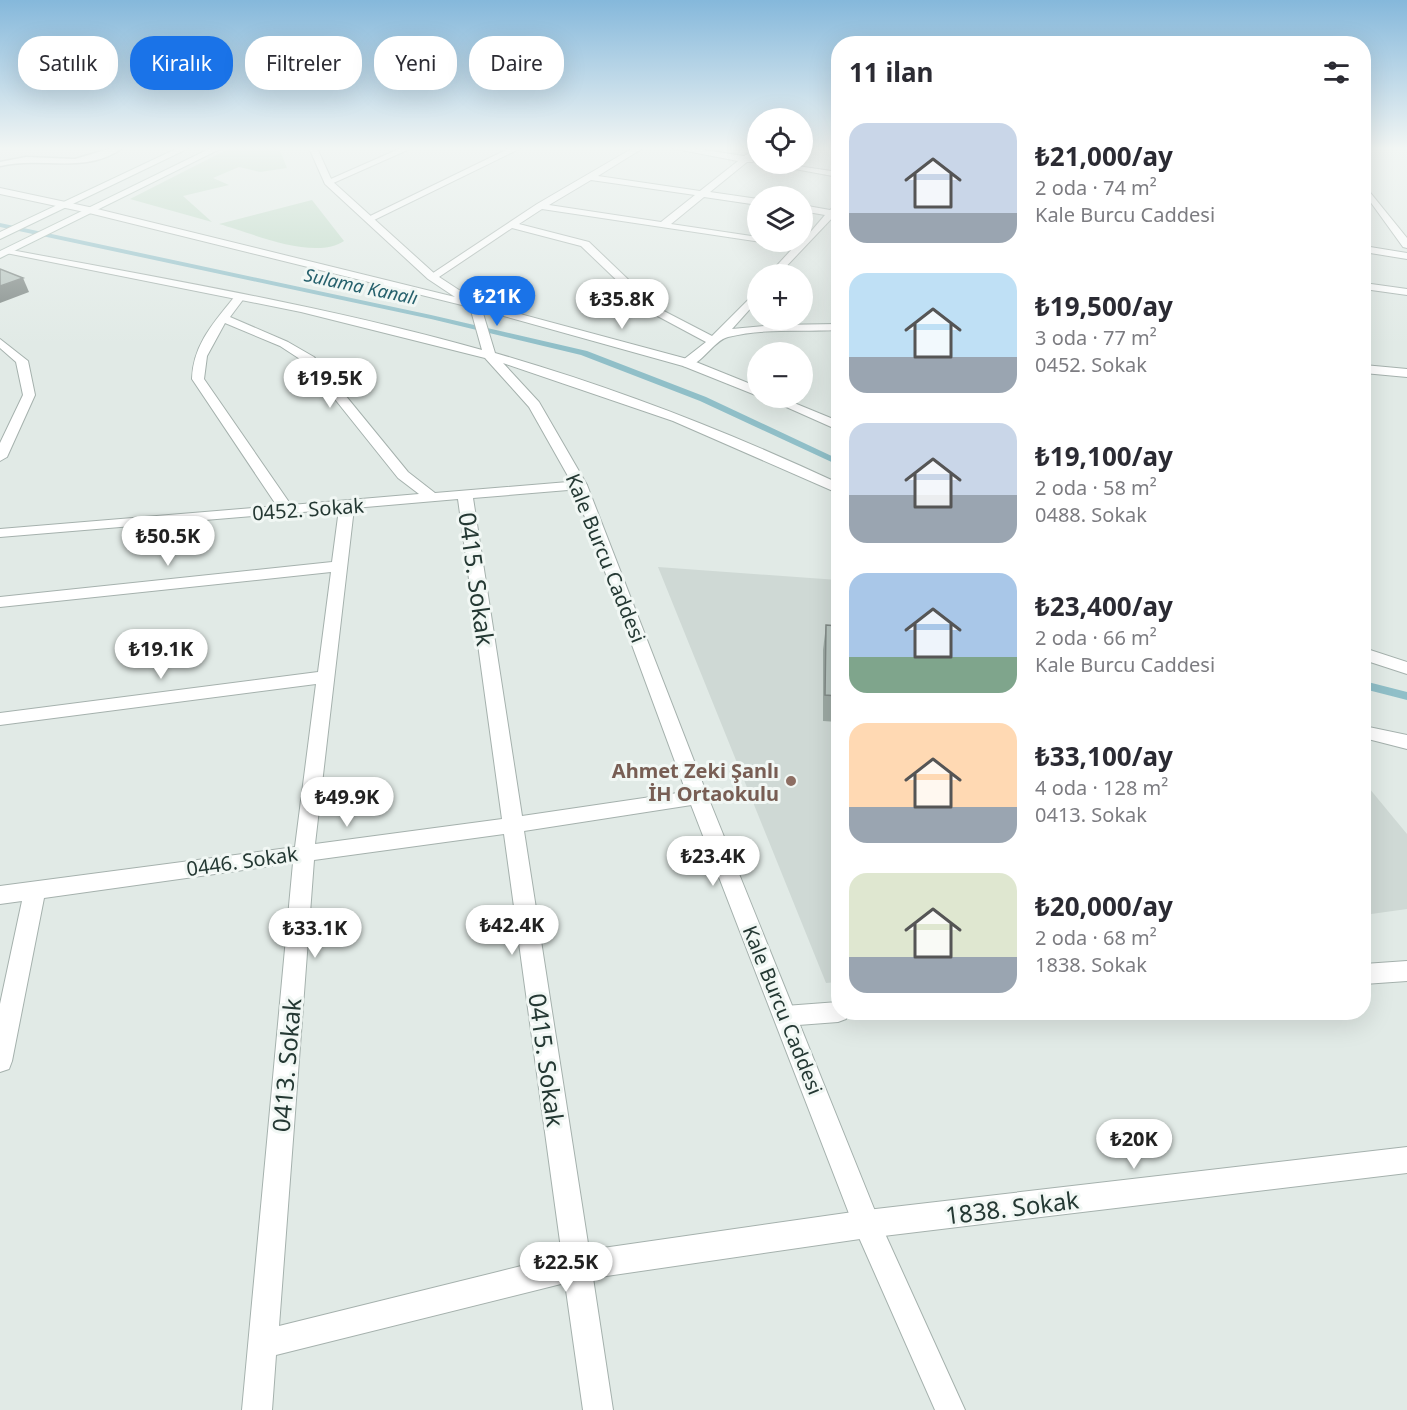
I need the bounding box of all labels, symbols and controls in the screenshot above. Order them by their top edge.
chip: Satılık [18,36,118,90]
chip: Kiralık [130,36,233,90]
chip: Filtreler [245,36,362,90]
chip: Yeni [374,36,457,90]
chip: Daire [469,36,564,90]
text: 11 ilan [849,54,934,90]
icon: filters [1320,56,1353,89]
map controls [747,108,813,408]
button: locate [747,108,813,174]
text: ₺21,000/ay [1035,138,1173,174]
icon: home [897,147,969,219]
text: 2 oda · 74 m² [1035,174,1157,201]
button: layers [747,186,813,252]
text: Kale Burcu Caddesi [1035,201,1215,228]
water label: Sulama Kanalı [302,262,420,310]
button: + [747,264,813,330]
pin: ₺21K [461,276,533,327]
pin: ₺35.8K [573,279,671,330]
text: ₺21K [473,282,521,309]
text: ₺35.8K [590,285,654,312]
text: ₺19,500/ay [1035,288,1173,324]
icon: home [897,297,969,369]
text: 3 oda · 77 m² [1035,324,1157,351]
button: − [747,342,813,408]
text: 0452. Sokak [1035,351,1147,378]
pin: ₺19.5K [281,358,379,409]
text: ₺19.5K [298,364,362,391]
text: ₺19,100/ay [1035,438,1173,474]
icon: home [897,447,969,519]
street label: Kale Burcu Caddesi [560,469,652,647]
text: 2 oda · 58 m² [1035,474,1157,501]
street label: 0452. Sokak [251,492,365,526]
text: 0488. Sokak [1035,501,1147,528]
street label: 0415. Sokak [451,510,503,648]
pin: ₺50.5K [119,516,217,567]
text: ₺50.5K [136,522,200,549]
text: ₺23,400/ay [1035,588,1173,624]
icon: home [897,597,969,669]
text: 2 oda · 66 m² [1035,624,1157,651]
pin: ₺19.1K [112,629,210,680]
text: ₺19.1K [129,635,193,662]
text: Kale Burcu Caddesi [1035,651,1215,678]
text: ₺33,100/ay [1035,738,1173,774]
icon: home [897,747,969,819]
place label: Ahmet Zeki Şanlı İH Ortaokulu [612,757,779,807]
marker: Ahmet Zeki Şanlı İH Ortaokulu [784,774,798,788]
text: 4 oda · 128 m² [1035,774,1168,801]
pin: ₺49.9K [298,777,396,828]
text: ₺49.9K [315,783,379,810]
text: 0413. Sokak [1035,801,1147,828]
pin: ₺23.4K [664,836,762,887]
street label: 0446. Sokak [185,840,300,882]
text: ₺23.4K [681,842,745,869]
text: ₺20,000/ay [1035,888,1173,924]
icon: home [897,897,969,969]
pin: ₺42.4K [463,905,561,956]
pin: ₺33.1K [266,908,364,959]
text: ₺42.4K [480,911,544,938]
text: ₺33.1K [283,914,347,941]
street label: Kale Burcu Caddesi [737,921,829,1099]
text: 2 oda · 68 m² [1035,924,1157,951]
text: 1838. Sokak [1035,951,1147,978]
street label: 0415. Sokak [521,991,573,1129]
street label: 0413. Sokak [264,996,308,1133]
pin: ₺20K [1098,1119,1170,1170]
text: ₺20K [1110,1125,1158,1152]
street label: 1838. Sokak [943,1182,1081,1232]
pin: ₺22.5K [517,1242,615,1293]
text: ₺22.5K [534,1248,598,1275]

